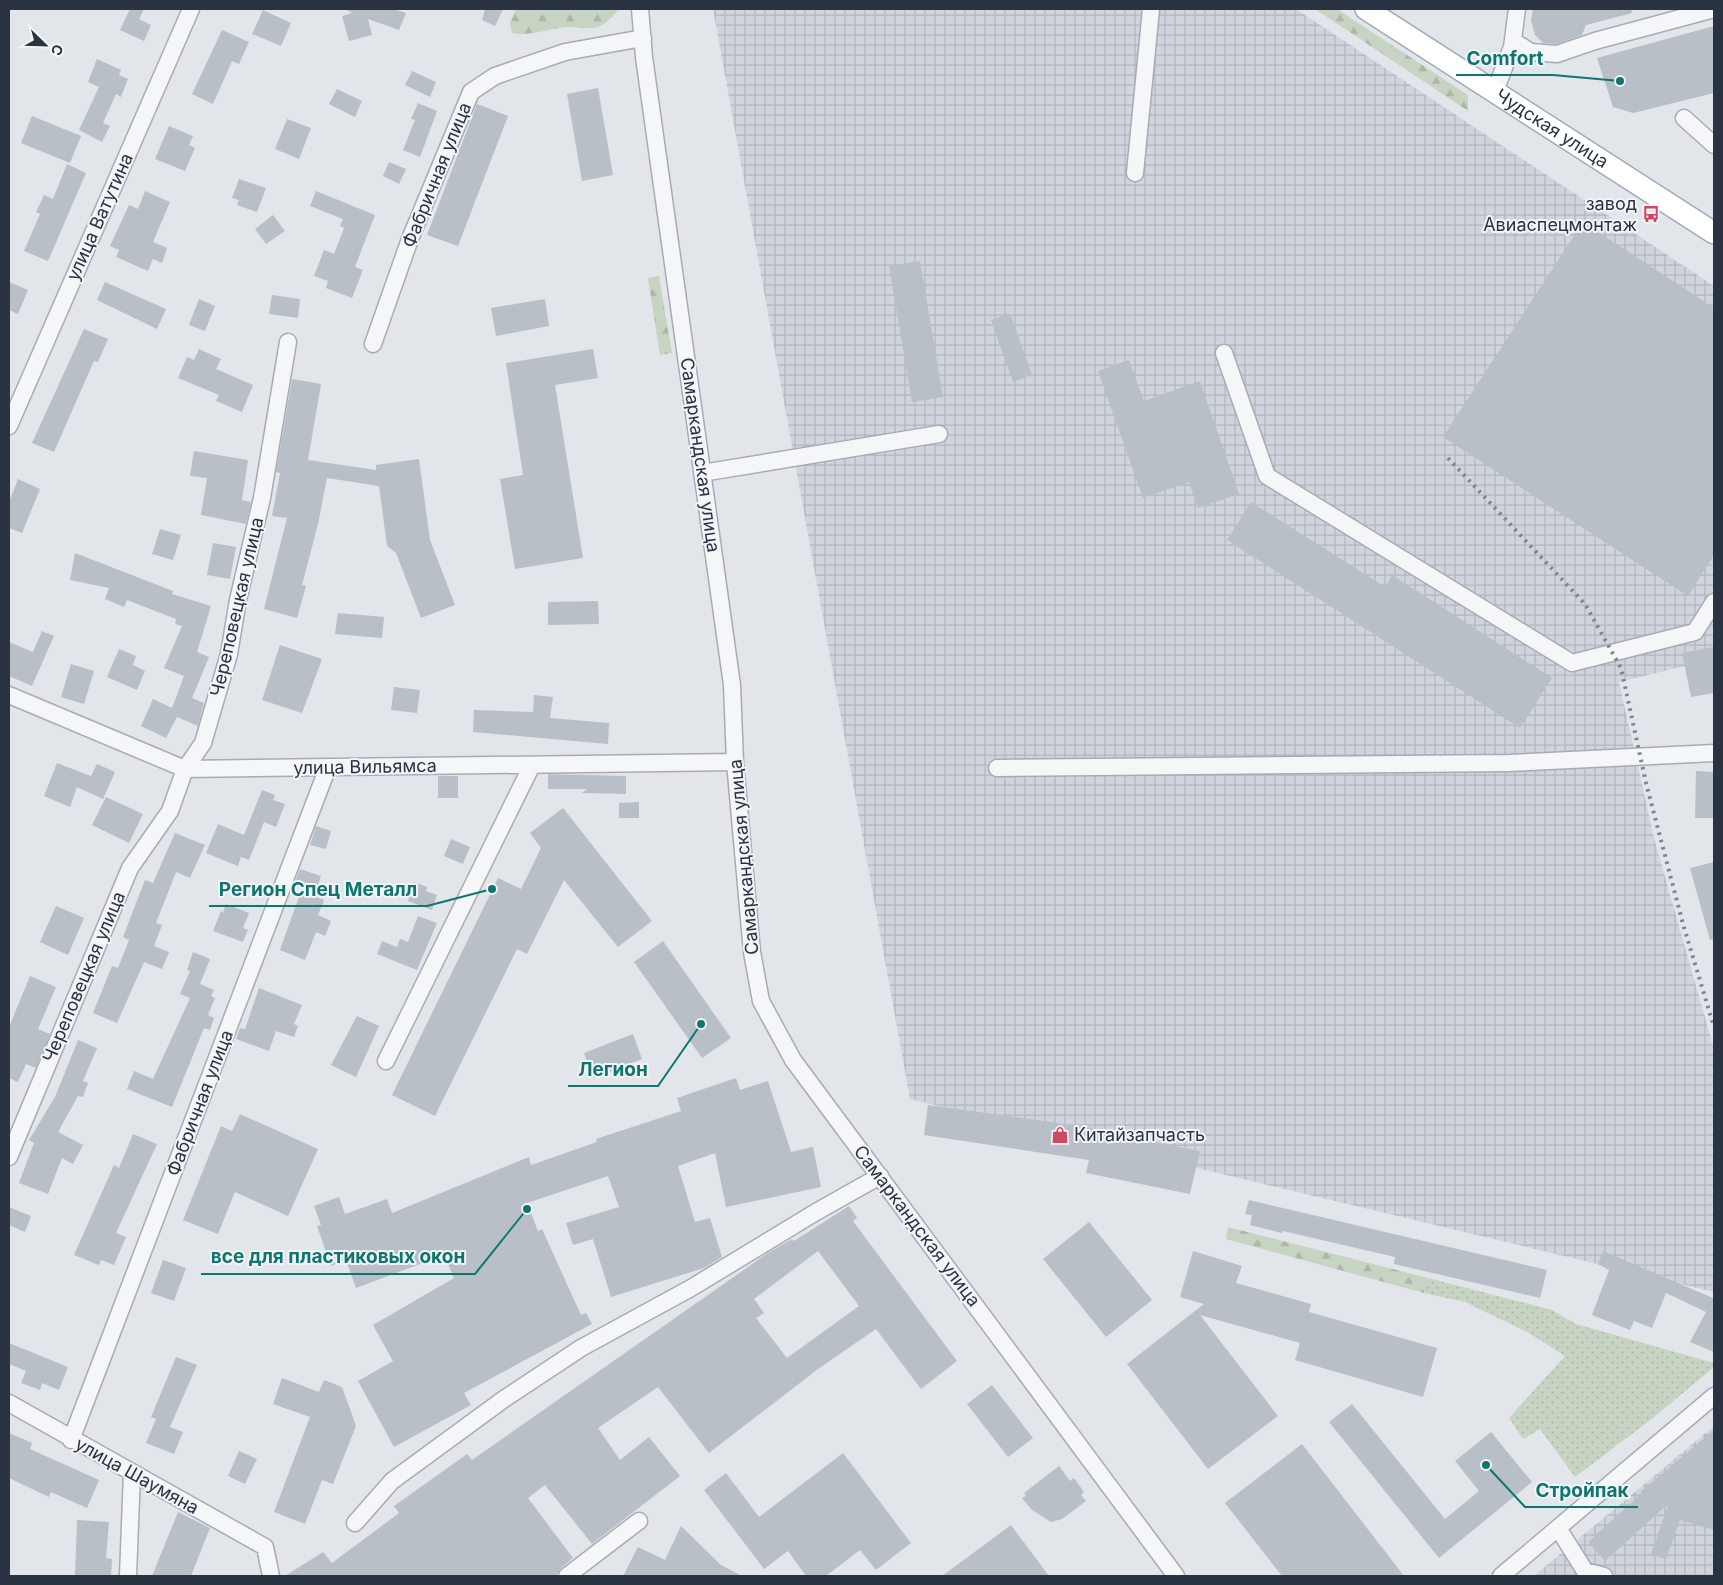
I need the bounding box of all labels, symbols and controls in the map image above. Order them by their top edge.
north arrow [20,20,70,70]
callout: Comfort [1456,41,1553,75]
text: С [48,42,67,58]
text: Comfort [1467,47,1543,70]
street label: Чудская улица [1492,84,1612,172]
street label: Фабричная улица [398,99,475,250]
street label: улица Ватутина [62,150,137,284]
place label: завод Авиаспецмонтаж [1483,193,1637,235]
bus stop icon: завод Авиаспецмонтаж [1641,204,1661,224]
street label: Самаркандская улица [676,356,725,554]
street label: Череповецкая улица [206,515,267,699]
street label: улица Вильямса [293,755,437,778]
street label: Самаркандская улица [724,758,763,956]
callout: Регион Спец Металл [209,872,427,906]
text: Регион Спец Металл [219,878,417,901]
street label: Череповецкая улица [38,888,129,1065]
street label: Фабричная улица [162,1027,237,1179]
callout: Легион [568,1052,658,1086]
text: Легион [578,1058,648,1081]
place label: Китайзапчасть [1074,1124,1205,1145]
shop icon: Китайзапчасть [1050,1125,1070,1145]
street label: Самаркандская улица [850,1141,985,1310]
callout: все для пластиковых окон [201,1240,475,1274]
text: все для пластиковых окон [211,1245,465,1268]
street label: улица Шаумяна [72,1433,203,1518]
callout: Стройпак [1525,1473,1638,1507]
text: Стройпак [1535,1479,1629,1502]

